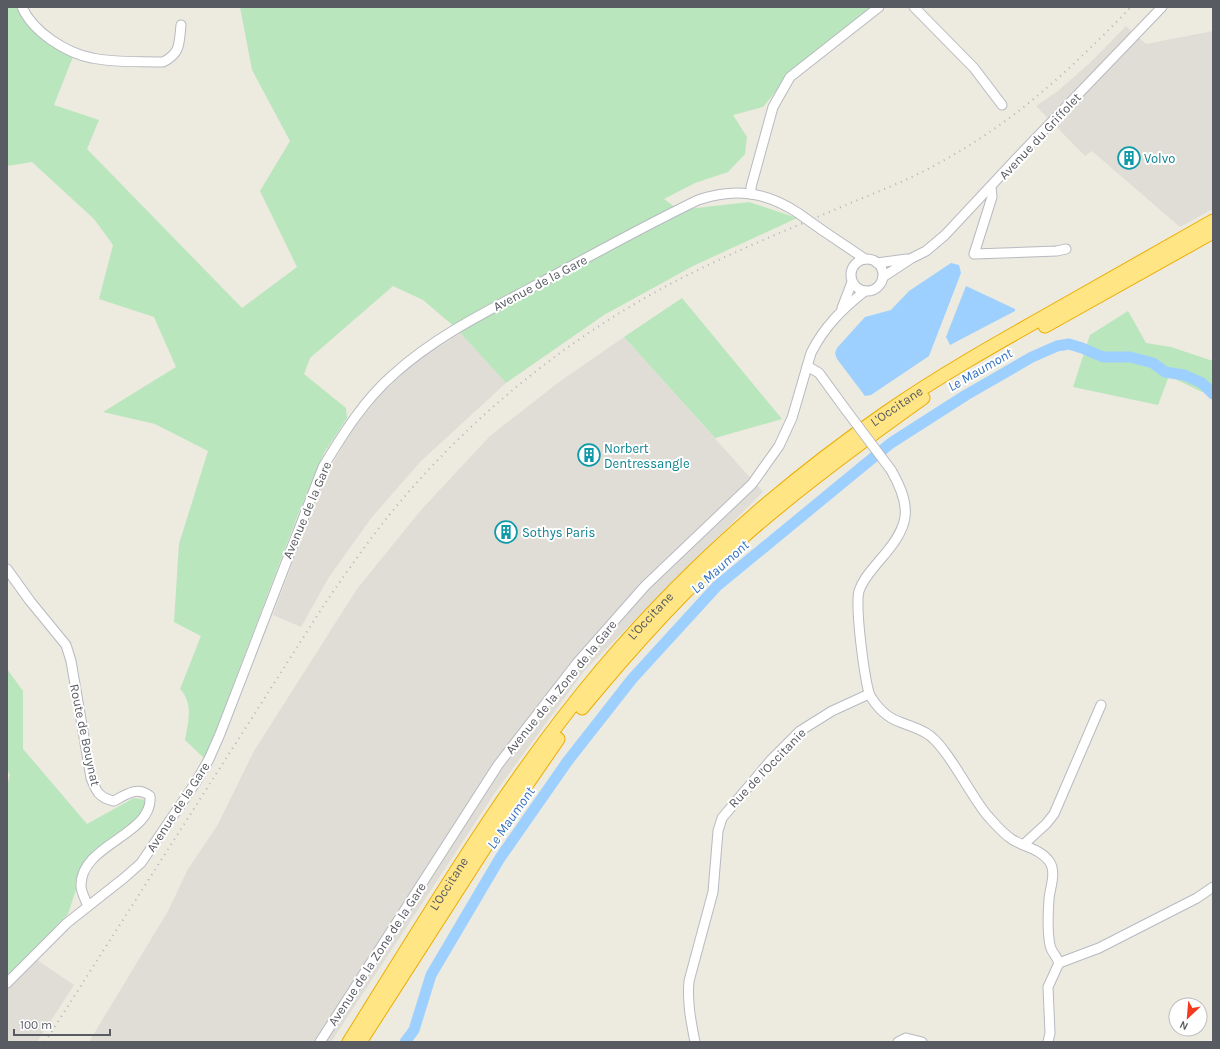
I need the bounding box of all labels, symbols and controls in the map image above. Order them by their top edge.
street label: Avenue du Griffolet [996,90,1084,182]
building icon: Volvo [1116,145,1142,171]
place label: Volvo [1144,151,1175,166]
street label: Avenue de la Gare [491,252,590,314]
water label: Le Maumont [945,345,1016,395]
street label: L'Occitane [867,383,926,429]
place label: Norbert Dentressangle [604,441,690,471]
building icon: Norbert Dentressangle [576,442,602,468]
street label: Avenue de la Gare [280,459,334,561]
building icon: Sothys Paris [493,519,519,545]
place label: Sothys Paris [522,525,596,540]
water label: Le Maumont [688,537,753,597]
street label: L'Occitane [624,588,676,643]
street label: Avenue de la Zone de la Gare [502,617,620,757]
street label: Route de Bouynat [67,683,103,788]
street label: Rue de l'Occitanie [725,725,809,811]
street label: Avenue de la Gare [143,759,213,855]
water label: Le Maumont [483,784,539,852]
street label: L'Occitane [426,854,471,913]
street label: Avenue de la Zone de la Gare [325,879,429,1028]
north arrow [1168,997,1208,1037]
scale bar [14,1011,110,1037]
text: 100 m [20,1018,52,1032]
text: N [1177,1018,1190,1033]

